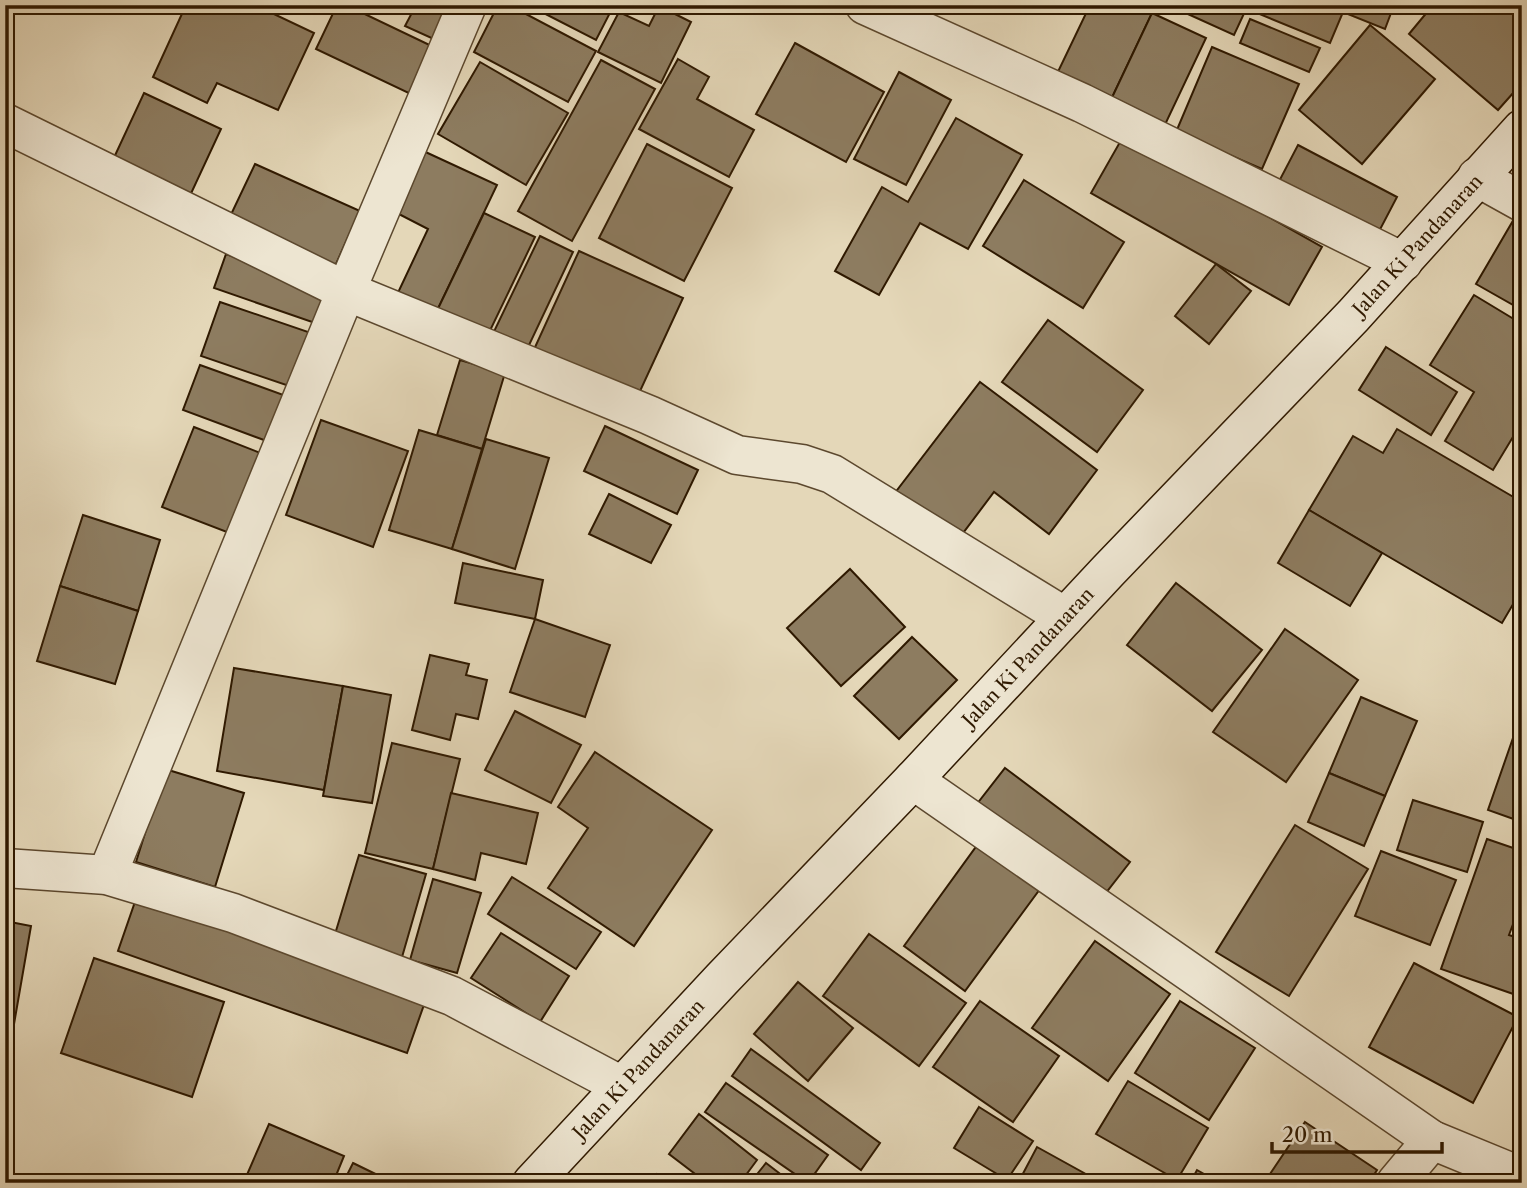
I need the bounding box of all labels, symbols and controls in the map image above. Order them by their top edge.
street label: Jalan Ki Pandanaran [1346,169,1487,322]
street label: Jalan Ki Pandanaran [955,582,1099,734]
street label: Jalan Ki Pandanaran [566,994,709,1146]
scale bar [1272,1111,1441,1155]
text: 20 m [1282,1122,1333,1147]

